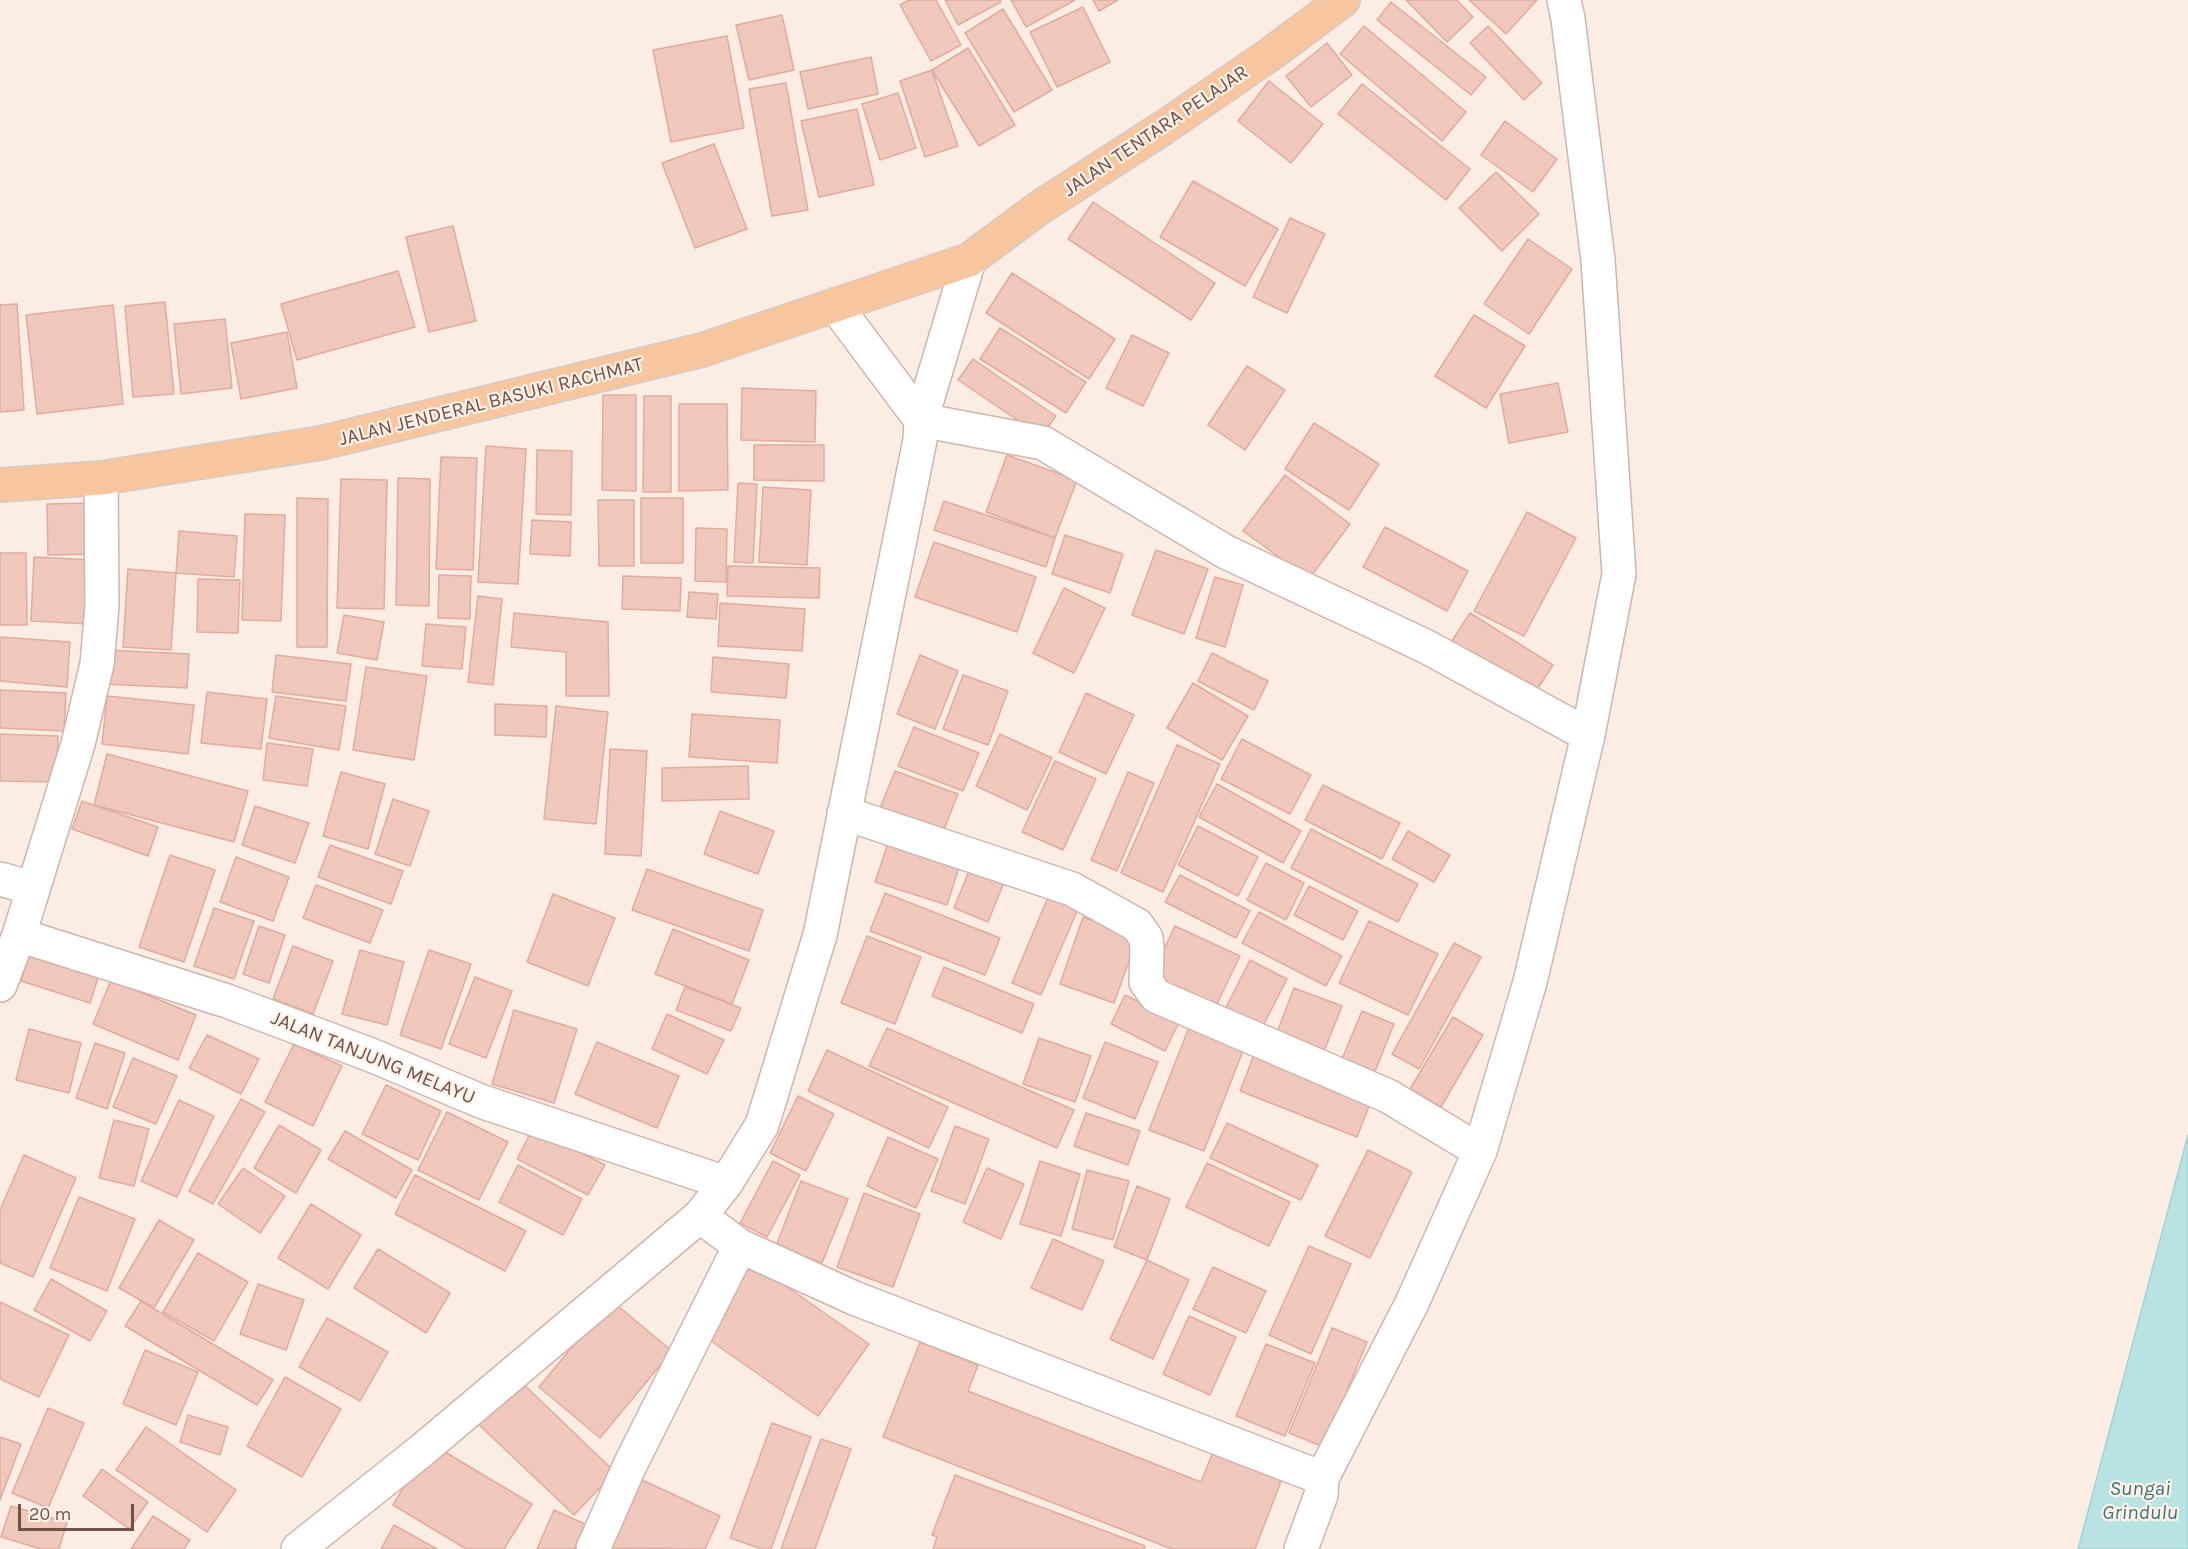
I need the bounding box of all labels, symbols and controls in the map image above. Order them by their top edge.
street label: JALAN TENTARA PELAJAR [1059,60,1253,202]
street label: JALAN JENDERAL BASUKI RACHMAT [336,353,646,451]
street label: JALAN TANJUNG MELAYU [267,1006,479,1110]
water label: Sungai Grindulu [2102,1476,2178,1526]
scale bar [21,1492,136,1530]
text: 20 m [29,1503,71,1525]

